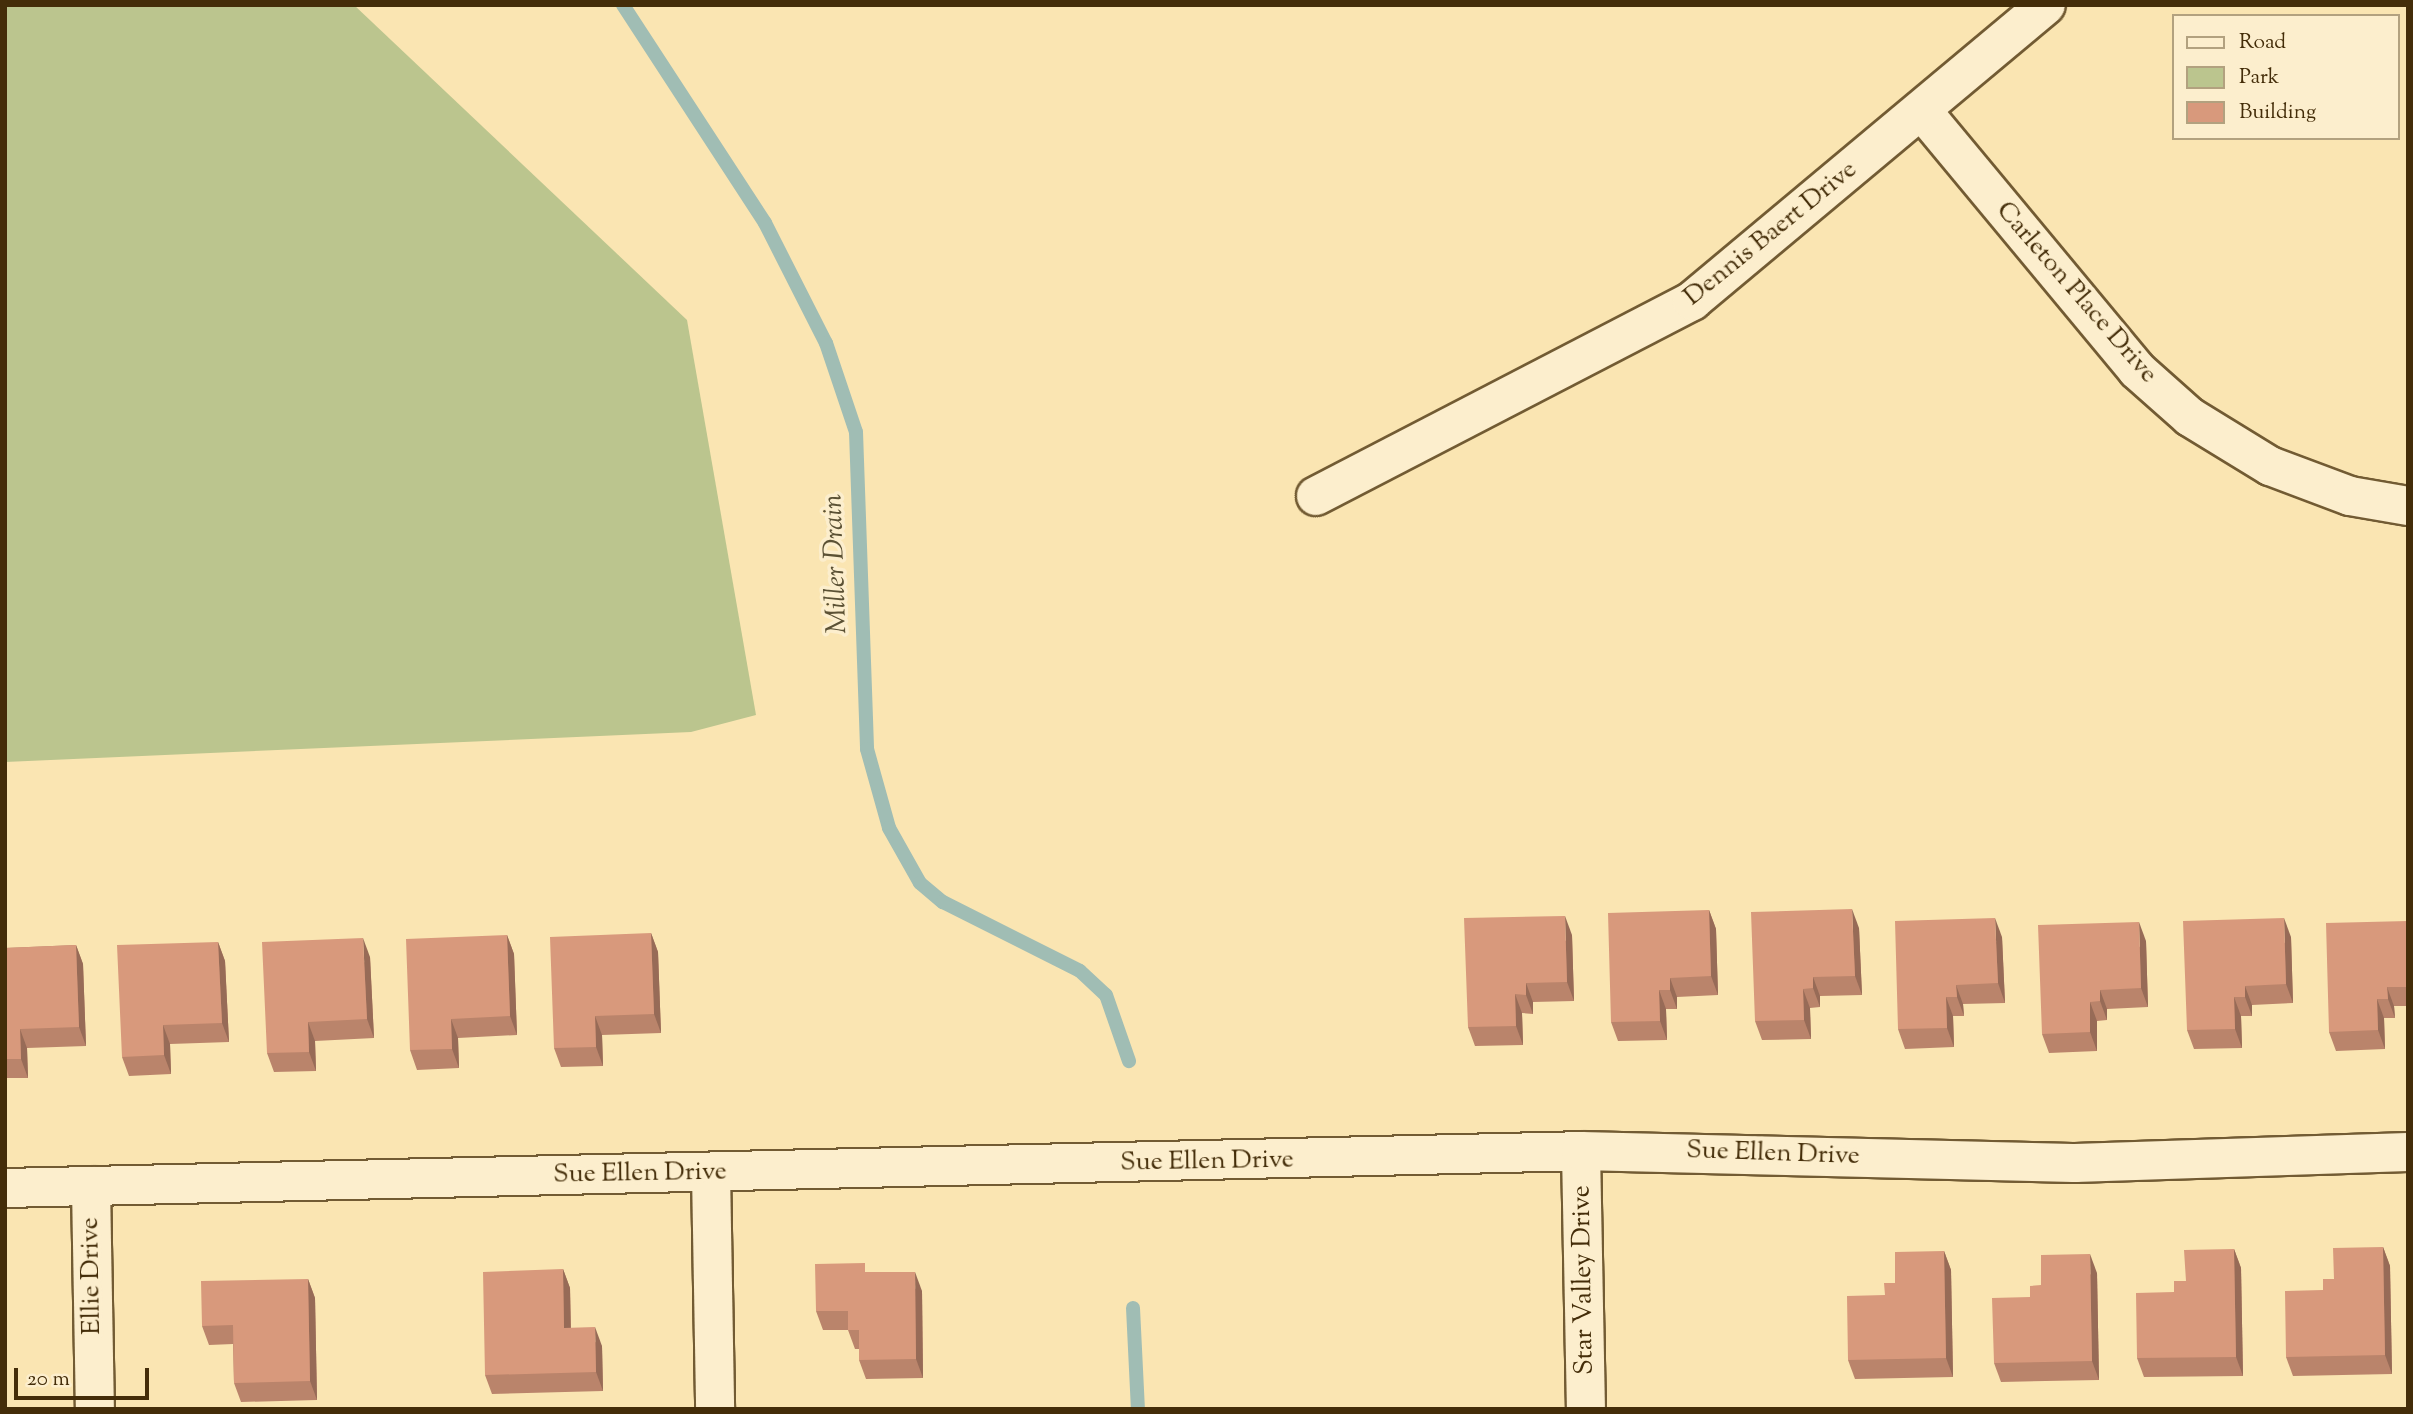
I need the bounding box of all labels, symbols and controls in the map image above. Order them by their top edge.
legend [2172,14,2399,140]
text: Road [2239,28,2286,58]
text: Park [2239,63,2279,93]
text: Building [2239,98,2316,128]
street label: Dennis Baert Drive [1678,155,1864,313]
street label: Carleton Place Drive [1989,196,2163,390]
water label: Miller Drain [817,493,855,635]
street label: Sue Ellen Drive [1686,1135,1860,1173]
street label: Sue Ellen Drive [1120,1145,1294,1179]
street label: Sue Ellen Drive [553,1157,727,1191]
street label: Star Valley Drive [1567,1185,1601,1375]
street label: Ellie Drive [75,1217,109,1335]
scale bar [18,1354,152,1398]
text: 20 m [27,1365,70,1395]

